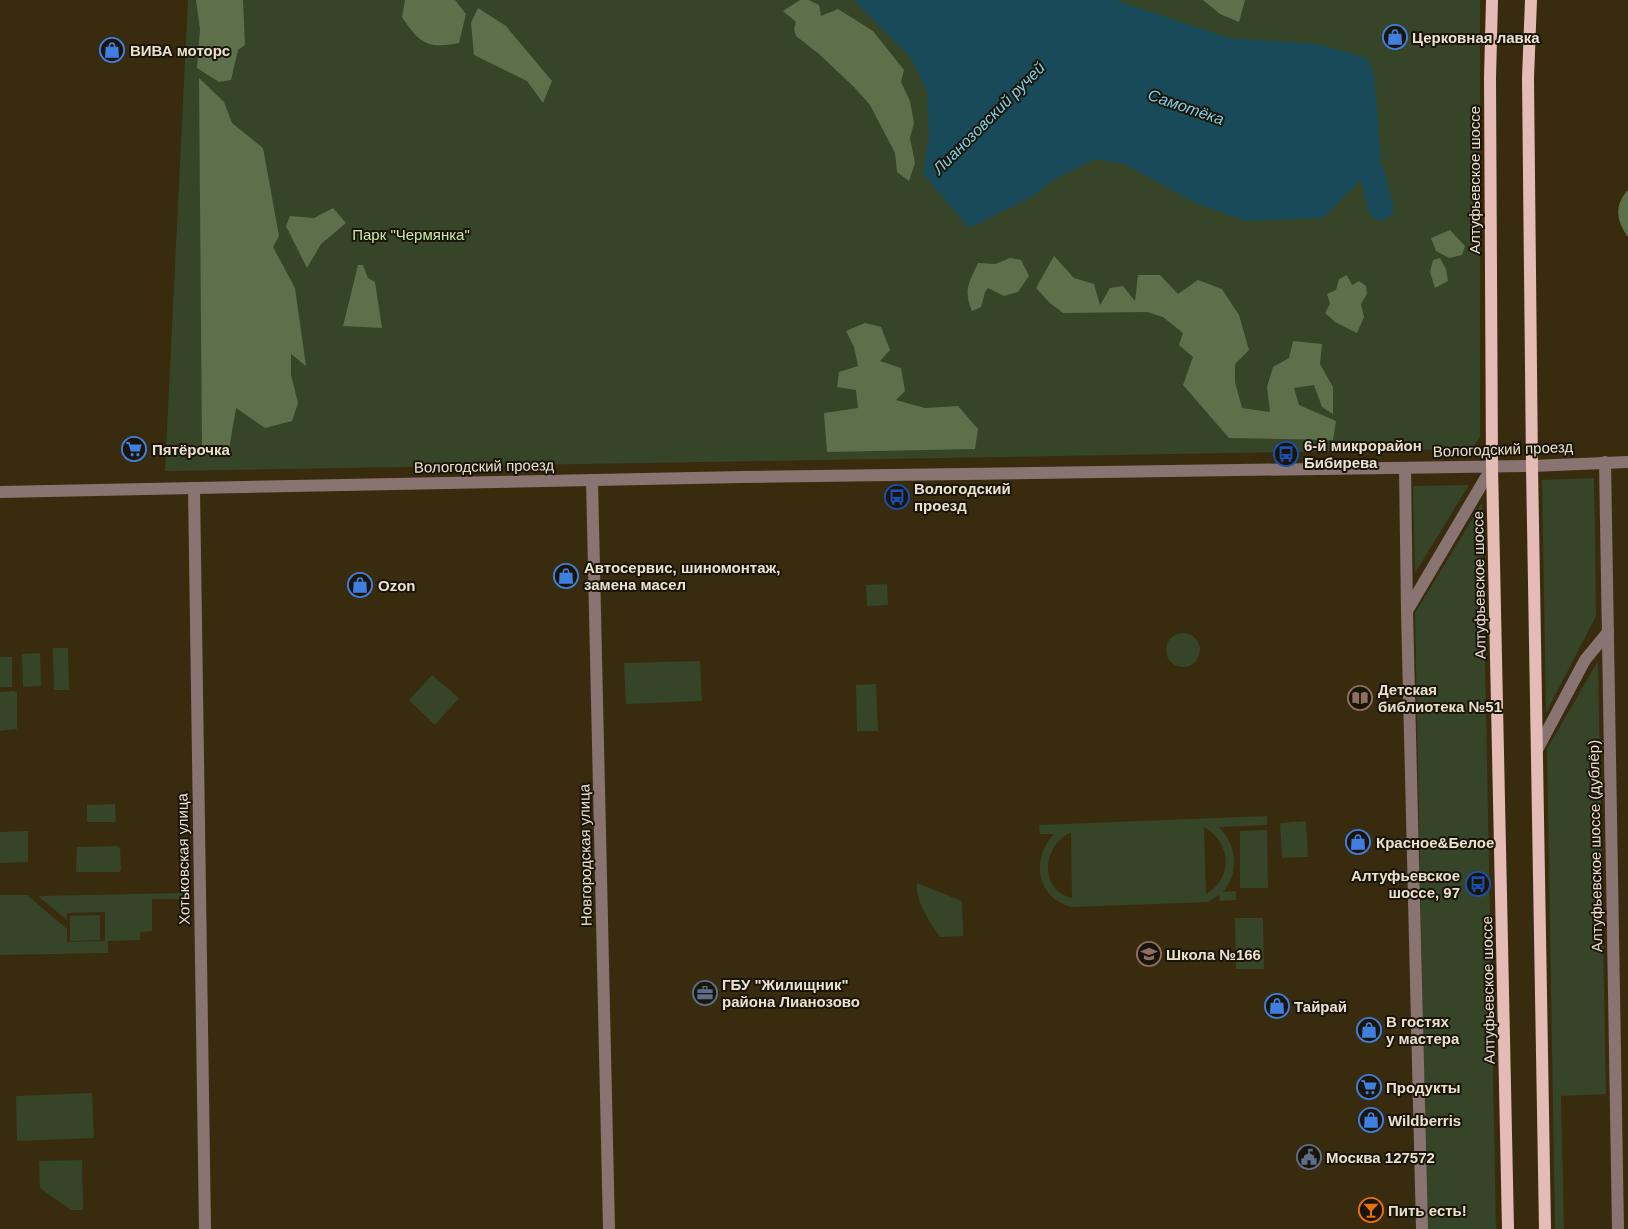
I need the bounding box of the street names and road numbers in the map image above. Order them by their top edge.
street label: Алтуфьевское шоссе [1466,106,1483,254]
street label: Вологодский проезд [1433,438,1574,460]
street label: Вологодский проезд [414,456,555,476]
street label: Алтуфьевское шоссе [1469,511,1489,659]
street label: Алтуфьевское шоссе (дублёр) [1585,740,1605,952]
street label: Новгородская улица [575,783,595,926]
street label: Хотьковская улица [173,792,193,925]
street label: Алтуфьевское шоссе [1478,916,1498,1064]

